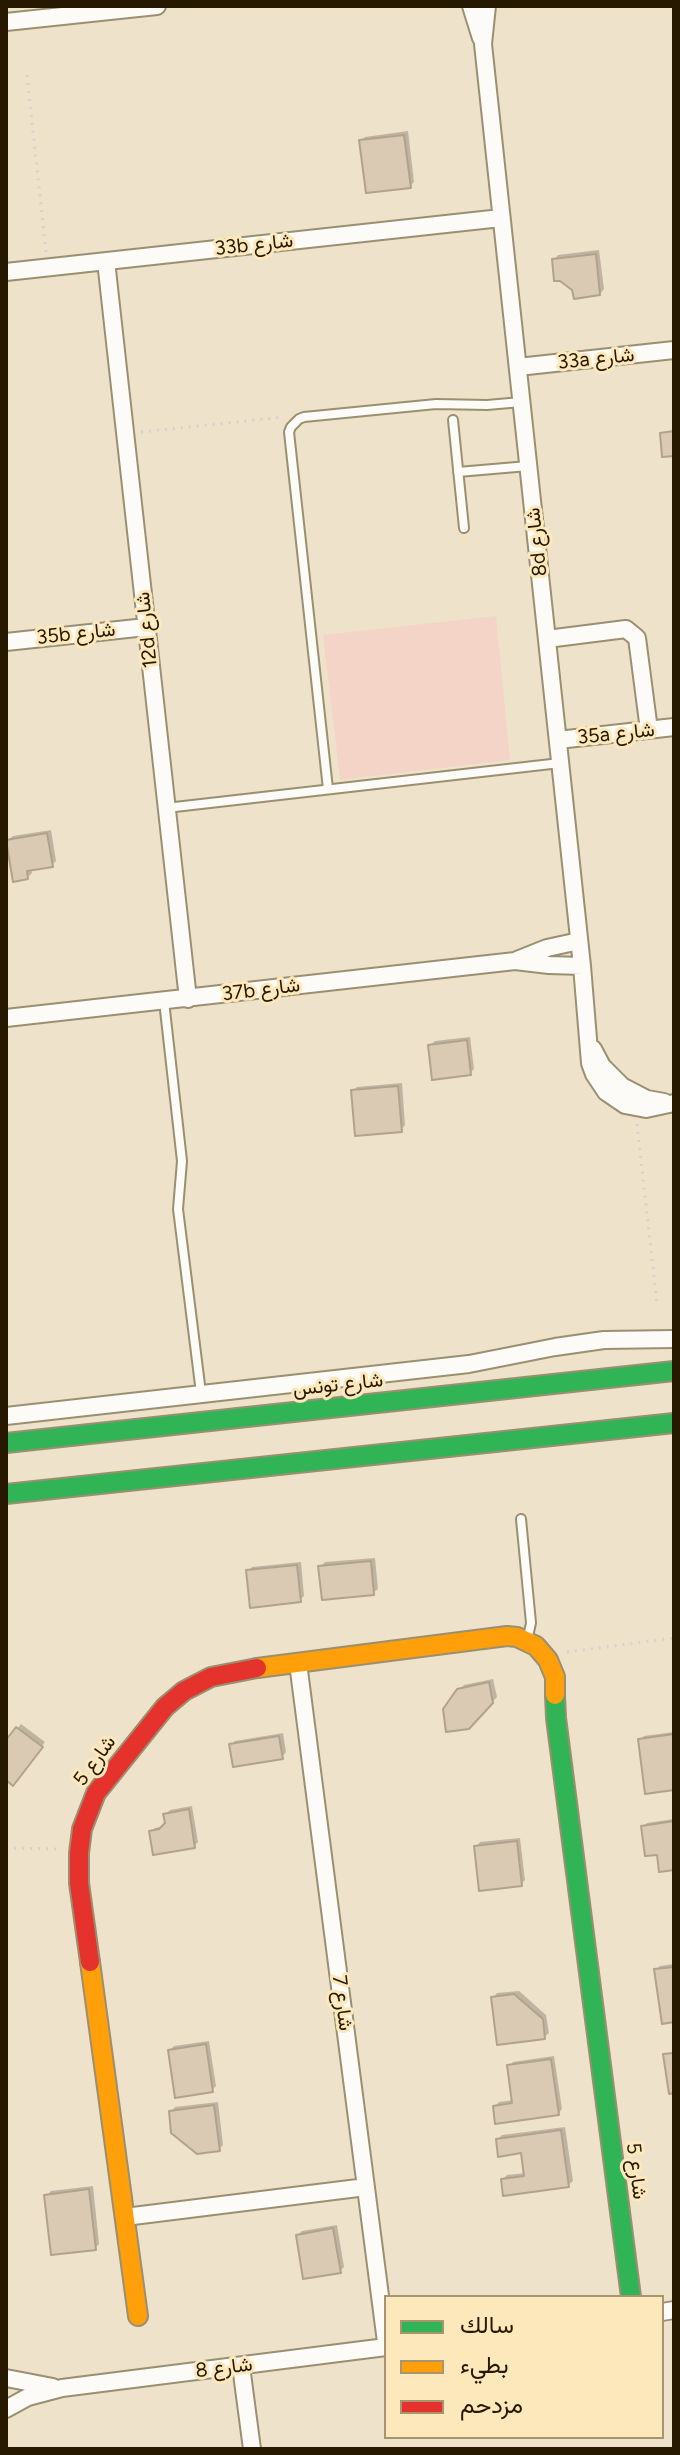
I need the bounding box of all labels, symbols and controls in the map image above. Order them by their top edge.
street label: 33b شارع [214,229,294,261]
street label: 33a شارع [556,343,636,375]
street label: 8d شارع [521,506,553,578]
street label: 12d شارع [131,591,163,669]
street label: 35b شارع [35,618,117,650]
street label: 35a شارع [576,718,656,750]
street label: 37b شارع [221,973,301,1007]
street label: شارع تونس [292,1368,384,1402]
street label: شارع 5 [69,1731,121,1791]
street label: شارع 7 [327,1974,357,2032]
street label: شارع 5 [621,2141,651,2201]
legend [384,2295,664,2439]
text: سالك [460,2310,514,2339]
text: بطيء [460,2350,509,2379]
street label: شارع 8 [194,2353,254,2383]
text: مزدحم [460,2390,523,2419]

